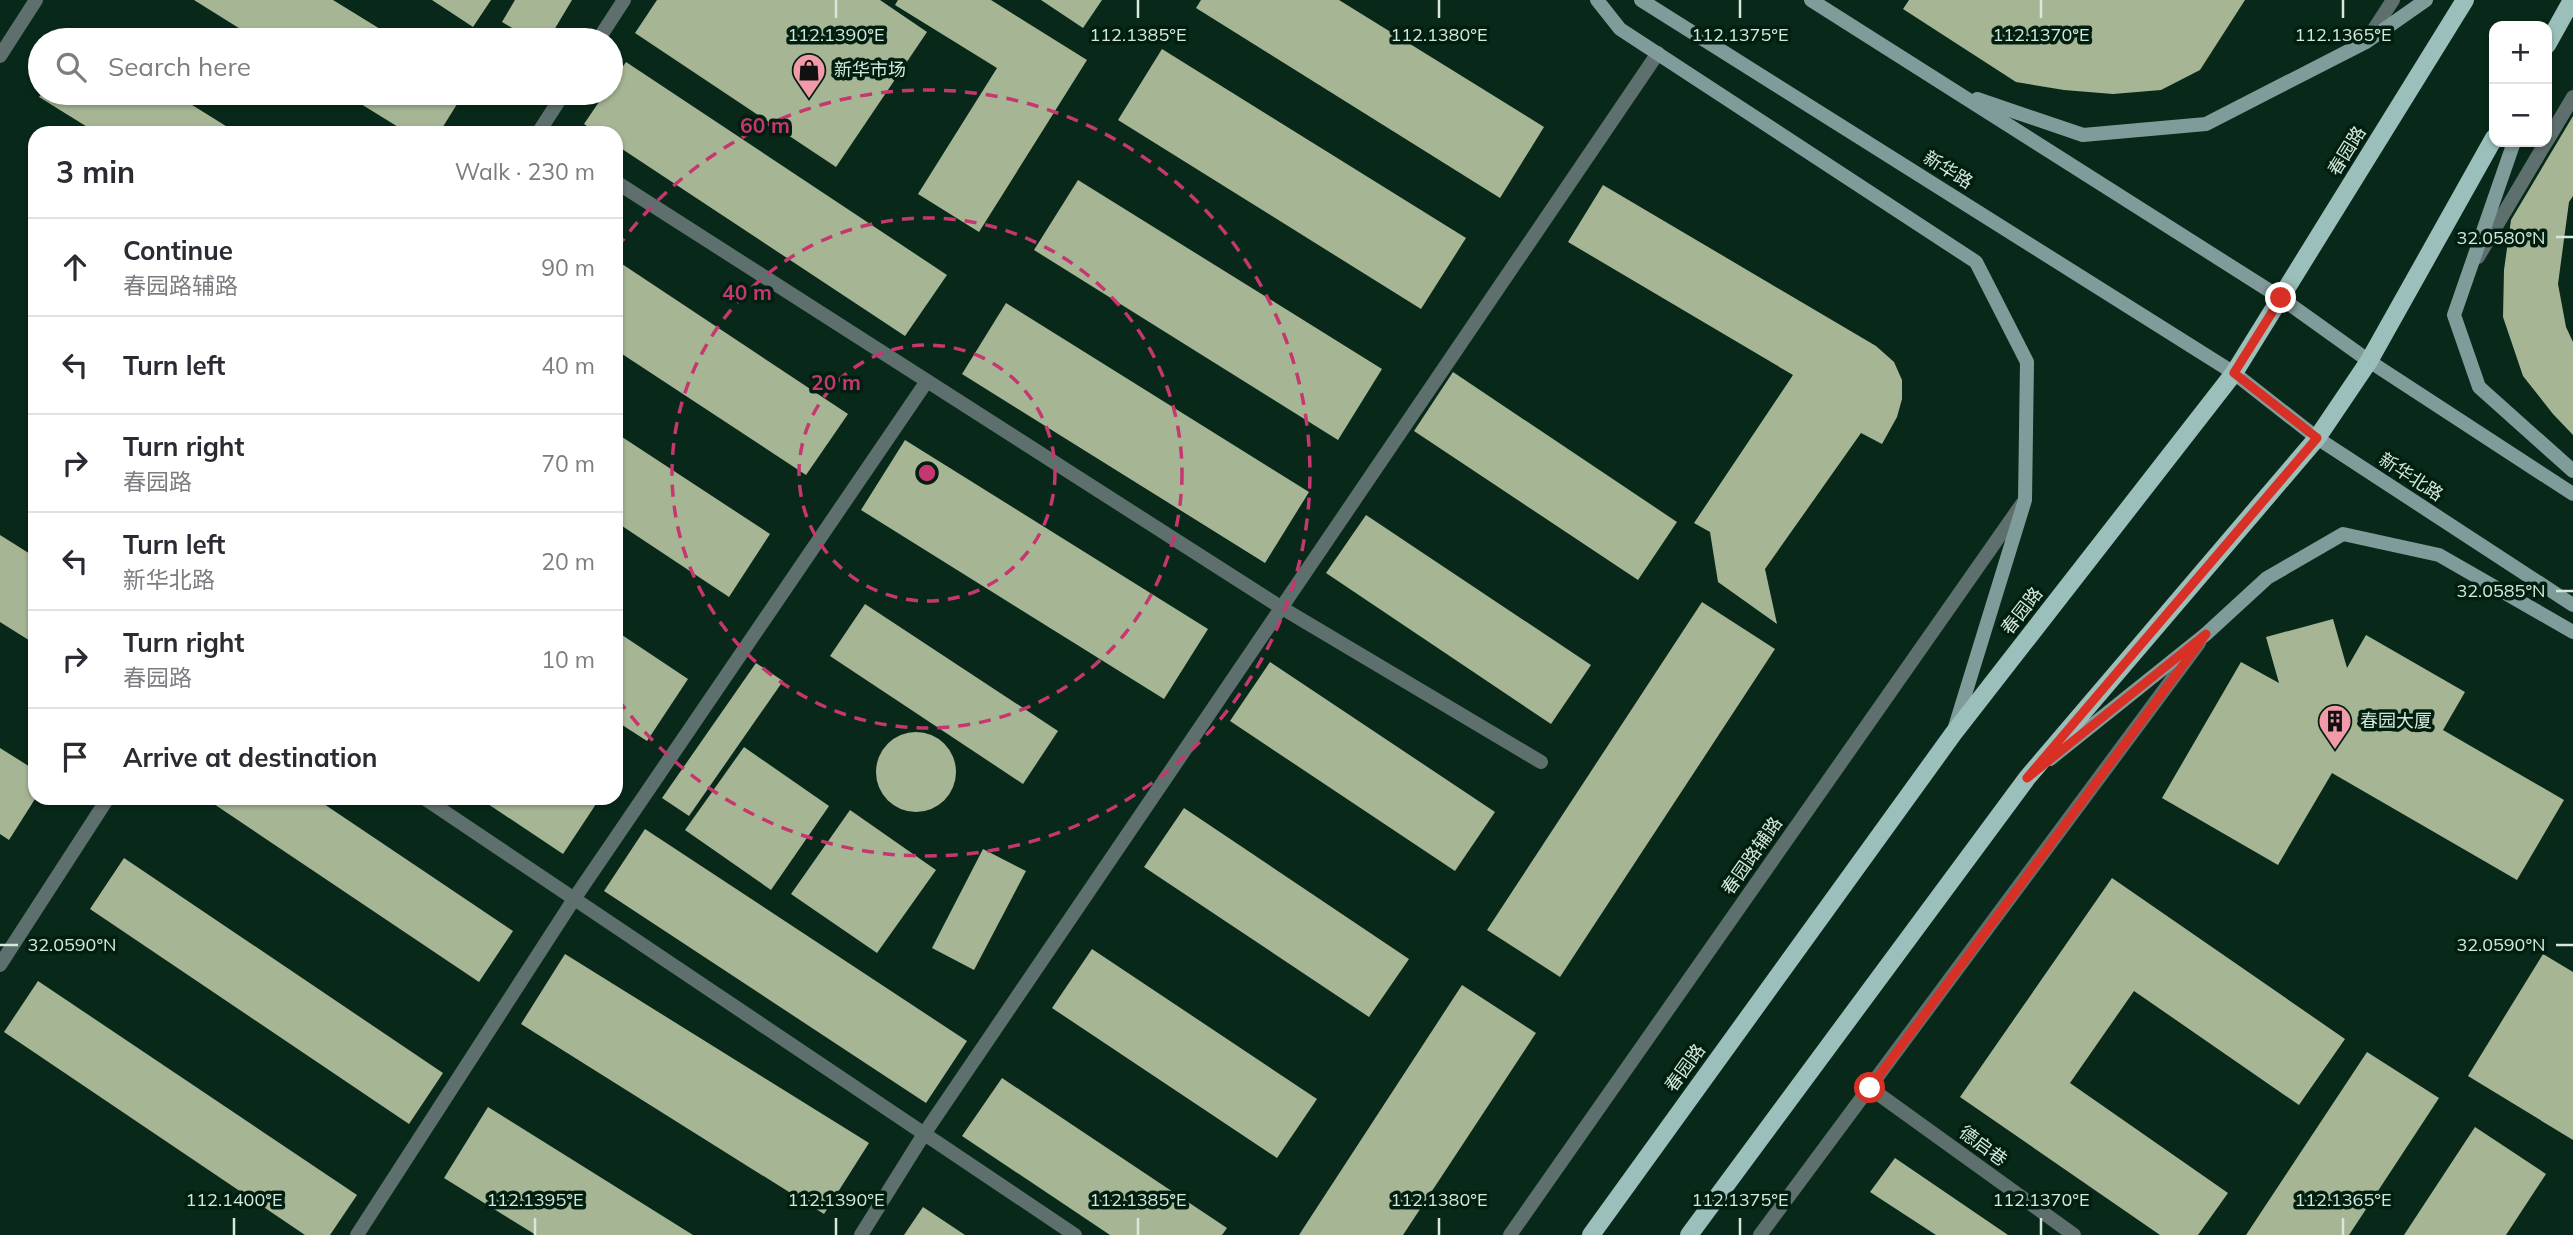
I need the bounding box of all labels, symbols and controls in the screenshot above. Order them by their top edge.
map controls [2489,21,2552,147]
button: + [2489,21,2552,84]
text: 112.1390°E [788,23,884,46]
text: 112.1385°E [1090,23,1186,46]
text: 112.1380°E [1391,23,1487,46]
text: 112.1375°E [1692,23,1788,46]
text: 112.1370°E [1993,23,2089,46]
text: 112.1365°E [2295,23,2391,46]
search box [28,28,623,105]
icon: search [52,48,90,86]
text: Search here [108,50,251,83]
shop icon: 新华市场 [790,51,828,100]
place label: 新华市场 [834,58,906,81]
button: − [2489,84,2552,147]
text: 60 m [740,112,790,138]
street label: 春园路 [2323,122,2371,180]
street label: 新华路 [1919,146,1977,194]
text: 3 min [56,153,135,191]
text: Walk · 230 m [455,157,595,186]
text: 32.0580°N [2456,226,2546,249]
text: Continue [123,234,233,267]
icon: ahead [56,248,94,286]
text: 90 m [541,253,595,282]
text: 春园路辅路 [123,271,238,300]
text: 40 m [722,279,772,305]
route end [2265,282,2296,313]
icon: left [56,346,94,384]
text: Turn left [123,349,225,382]
text: 40 m [541,351,595,380]
text: 20 m [811,369,861,395]
text: Turn right [123,430,244,463]
icon: right [56,444,94,482]
street label: 新华北路 [2375,447,2448,506]
text: 70 m [541,449,595,478]
centre of rings [915,461,939,485]
text: 春园路 [123,467,192,496]
text: Turn left [123,528,225,561]
icon: left [56,542,94,580]
text: 20 m [541,547,595,576]
text: 新华北路 [123,565,215,594]
text: 32.0585°N [2456,579,2546,602]
street label: 春园路 [1996,582,2047,639]
text: Turn right [123,626,244,659]
icon: right [56,640,94,678]
text: 10 m [541,645,595,674]
text: 春园路 [123,663,192,692]
building icon: 春园大厦 [2316,702,2354,751]
place label: 春园大厦 [2360,709,2432,732]
icon: arrive [56,738,94,776]
text: Arrive at destination [123,741,378,774]
street label: 春园路辅路 [1716,812,1787,899]
text: 32.0590°N [27,933,117,956]
text: 32.0590°N [2456,933,2546,956]
street label: 春园路 [1659,1039,1710,1096]
route start [1854,1072,1885,1103]
street label: 德启巷 [1955,1120,2012,1171]
text: 112.1400°E [186,1188,282,1211]
text: 112.1395°E [487,1188,583,1211]
text: 112.1390°E [788,1188,884,1211]
text: 112.1385°E [1090,1188,1186,1211]
text: 112.1380°E [1391,1188,1487,1211]
text: 112.1375°E [1692,1188,1788,1211]
text: 112.1370°E [1993,1188,2089,1211]
text: 112.1365°E [2295,1188,2391,1211]

